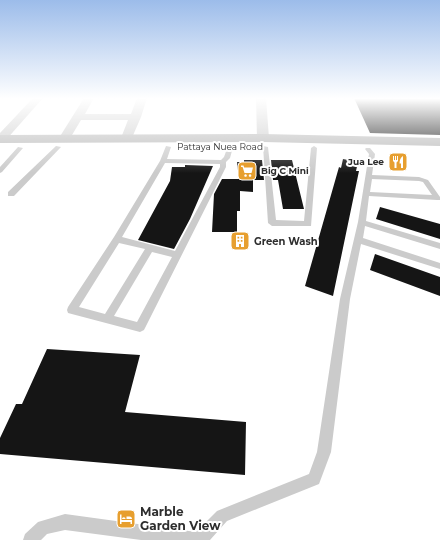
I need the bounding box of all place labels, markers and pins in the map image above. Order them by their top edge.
restaurant icon: Jua Lee [387,151,409,173]
place label: Jua Lee [347,156,384,167]
supermarket icon: Big C Mini [236,160,258,182]
place label: Big C Mini [261,165,309,176]
building icon: Green Wash [229,230,251,252]
place label: Green Wash [254,235,318,248]
place label: Marble Garden View [140,504,221,533]
hotel icon: Marble Garden View [115,508,137,530]

